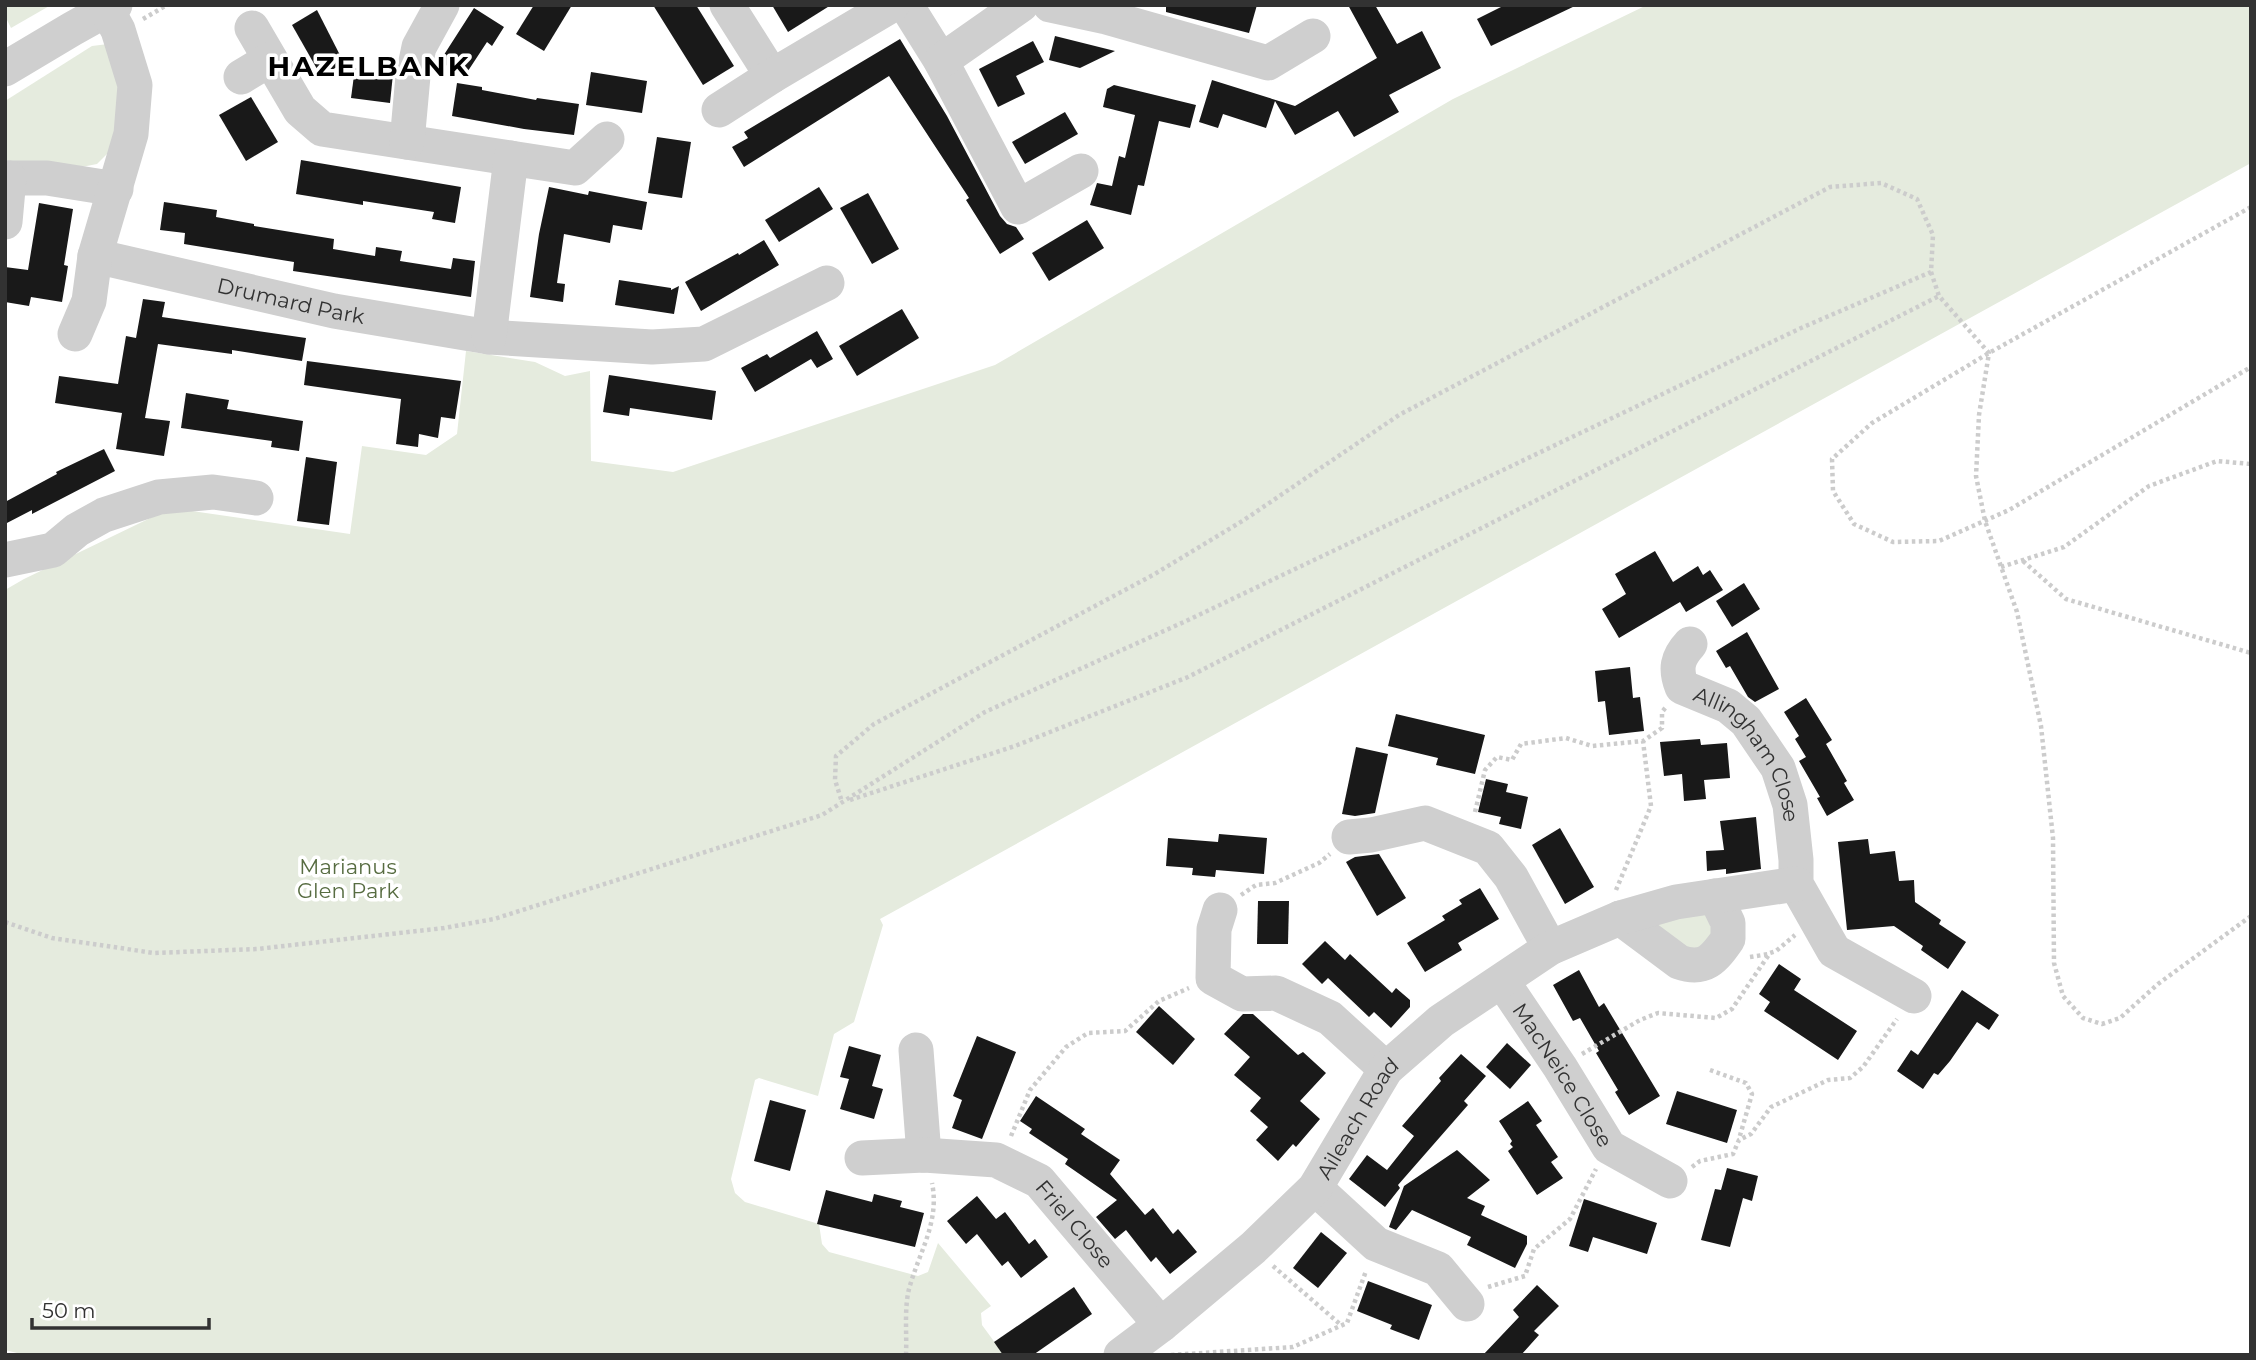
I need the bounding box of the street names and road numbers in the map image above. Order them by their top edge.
street label: Drumard Park [215,272,367,329]
street label: Allingham Close [1690,681,1804,823]
street label: MacNeice Close [1508,998,1618,1151]
street label: Aileach Road [1311,1052,1403,1183]
street label: Friel Close [1031,1175,1119,1273]

